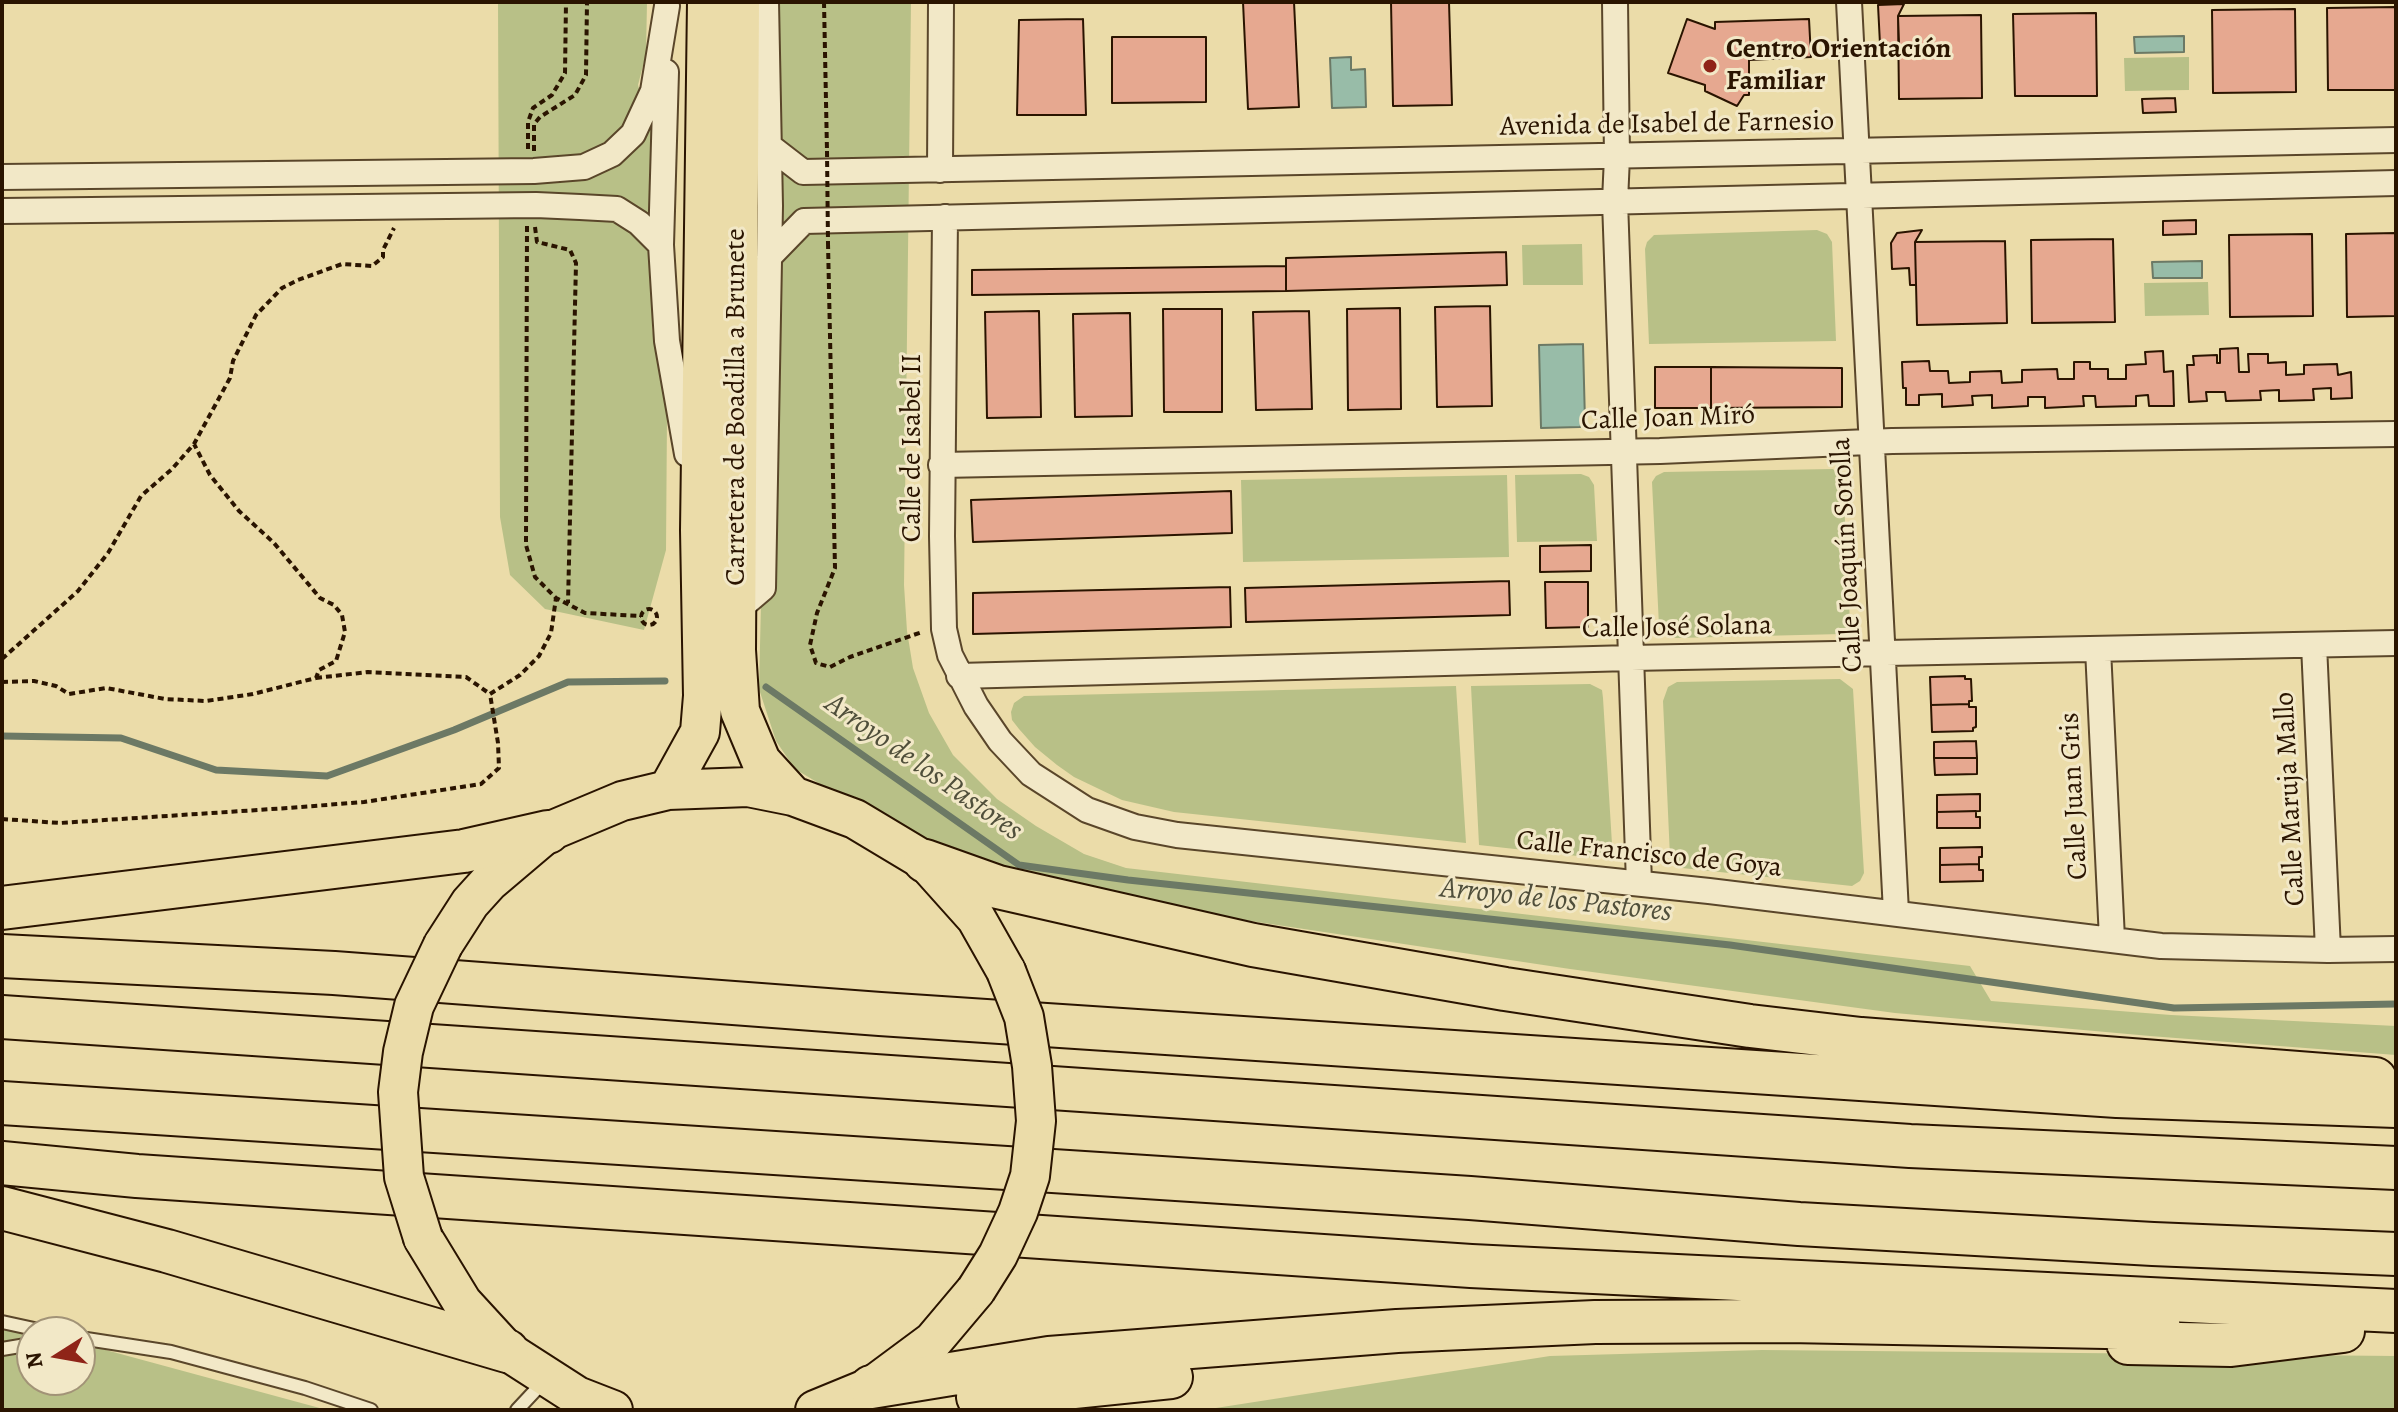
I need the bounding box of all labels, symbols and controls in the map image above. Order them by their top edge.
place label: Centro Orientación Familiar [1726,33,1951,99]
marker: Centro Orientación Familiar [1701,57,1719,75]
street label: Avenida de Isabel de Farnesio [1500,105,1834,145]
street label: Carretera de Boadilla a Brunete [720,228,754,586]
street label: Calle de Isabel II [896,354,930,542]
street label: Calle Joan Miró [1580,399,1756,439]
street label: Calle Joaquín Sorolla [1825,437,1871,673]
street label: Calle José Solana [1582,610,1772,646]
water label: Arroyo de los Pastores [817,687,1029,849]
street label: Calle Maruja Mallo [2269,691,2313,907]
street label: Calle Juan Gris [2054,711,2096,881]
street label: Calle Francisco de Goya [1515,824,1783,886]
water label: Arroyo de los Pastores [1438,871,1674,931]
north arrow [16,1316,96,1396]
text: N [18,1349,51,1371]

